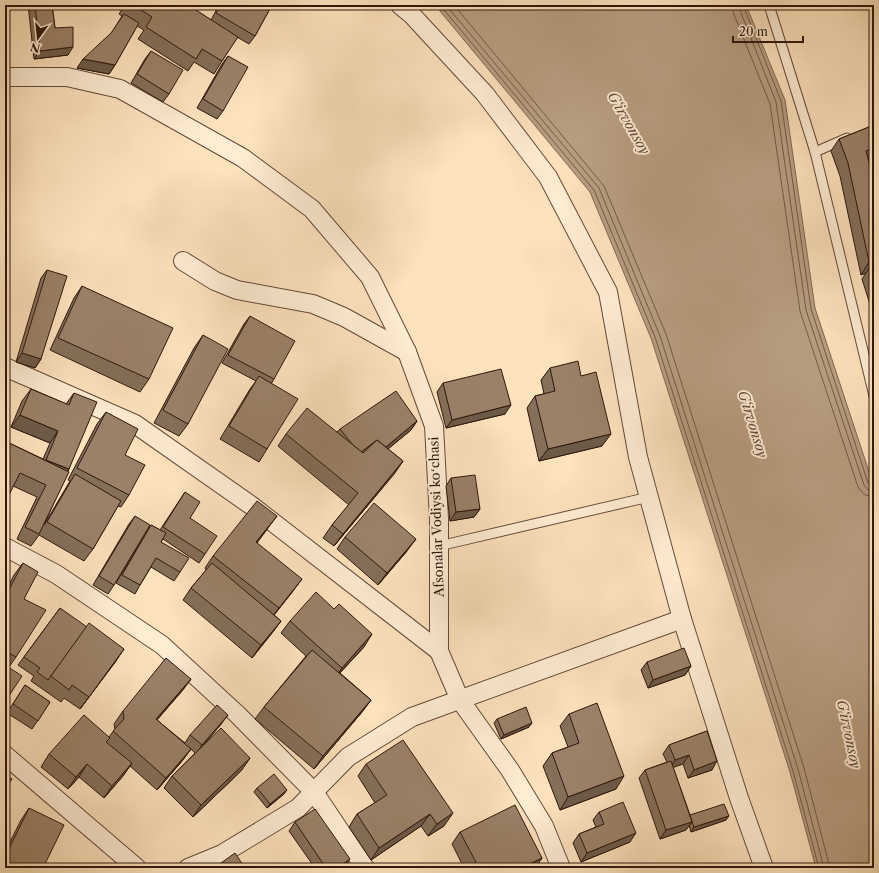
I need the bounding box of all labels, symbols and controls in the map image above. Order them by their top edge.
north arrow [18,18,58,58]
scale bar [733,18,803,44]
text: 20 m [739,24,768,39]
text: N [29,40,42,56]
water label: G‘irvonsoy [604,88,654,158]
water label: G‘irvonsoy [734,388,772,460]
street label: Afsonalar Vodiysi koʻchasi [425,436,447,599]
water label: G‘irvonsoy [833,698,865,770]

